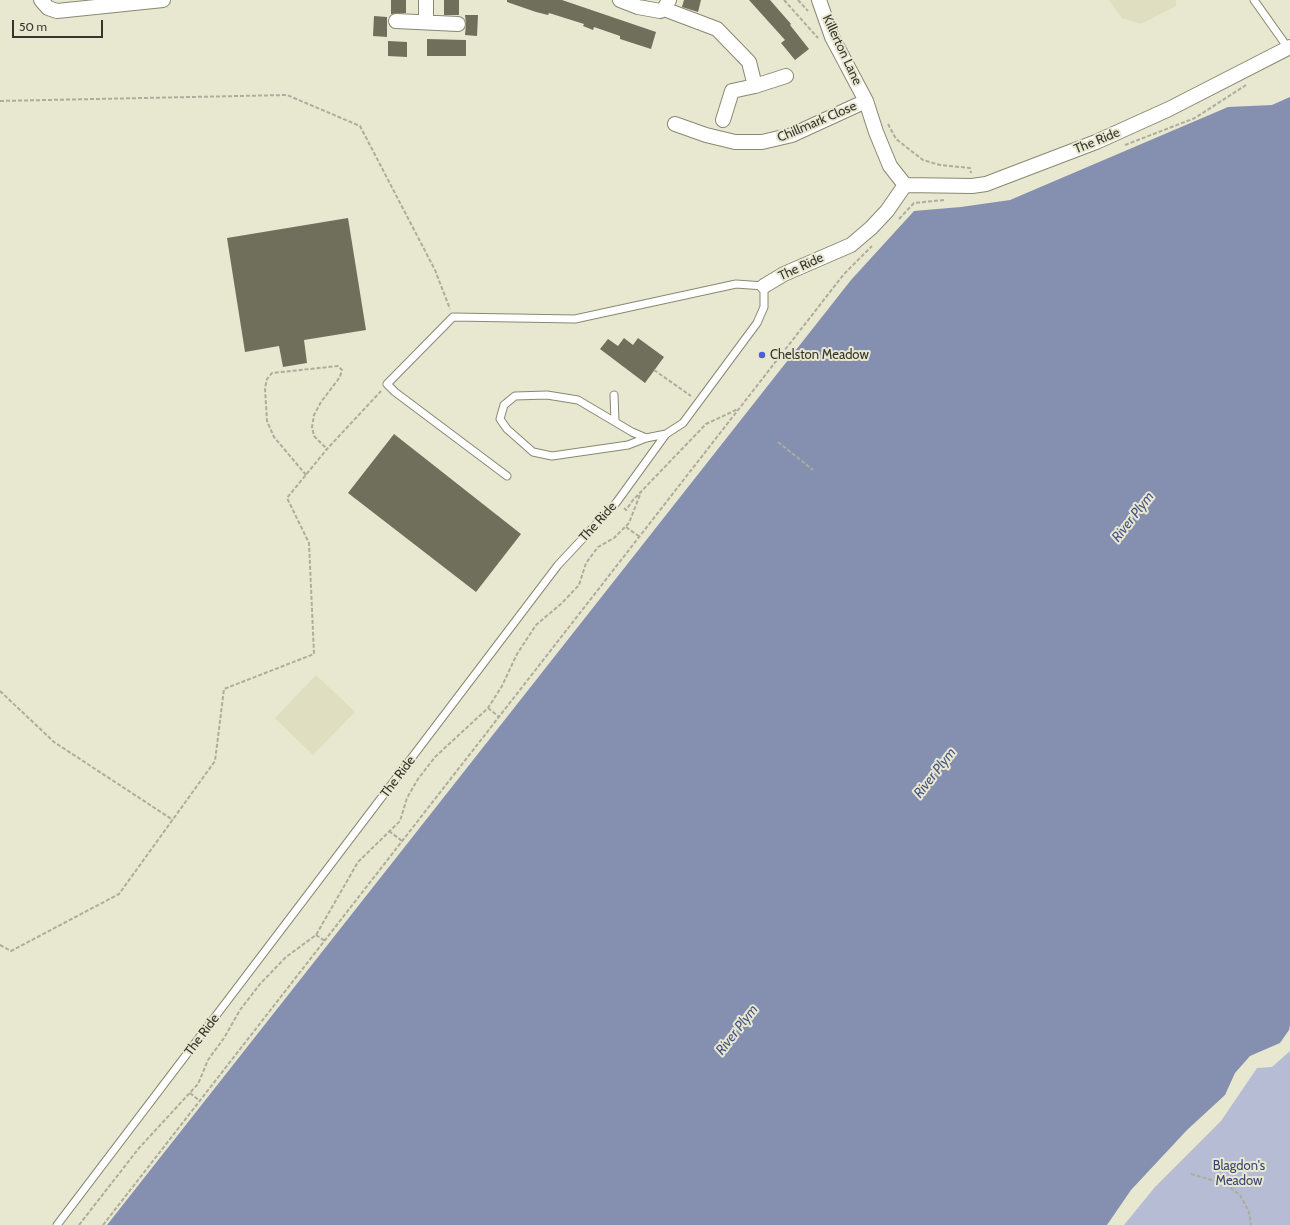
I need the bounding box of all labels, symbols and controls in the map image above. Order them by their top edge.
scale bar [14,12,105,38]
street label: Killerton Lane [819,12,865,88]
text: 50 m [19,19,47,34]
street label: Chillmark Close [775,98,859,146]
street label: The Ride [1072,125,1122,157]
street label: The Ride [776,250,826,284]
place label: Chelston Meadow [770,347,869,363]
marker: Chelston Meadow [757,350,767,360]
water label: River Plym [1108,489,1158,545]
street label: The Ride [576,499,620,545]
water label: River Plym [910,745,960,801]
street label: The Ride [377,753,419,801]
water label: River Plym [712,1002,762,1058]
street label: The Ride [181,1011,223,1059]
park label: Blagdon's Meadow [1213,1158,1265,1189]

